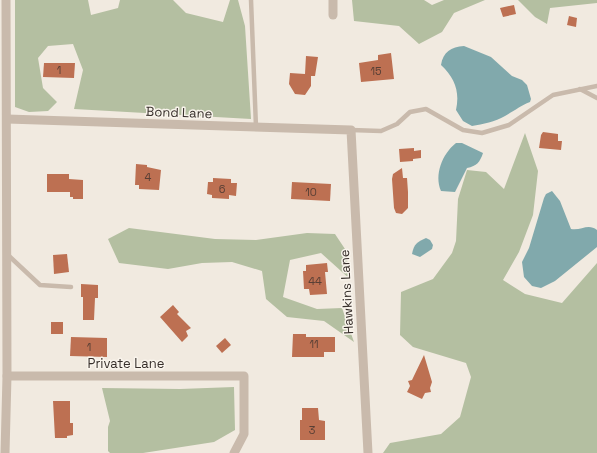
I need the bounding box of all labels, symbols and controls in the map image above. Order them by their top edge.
house number: 1 [57,63,61,77]
house number: 15 [370,64,382,78]
street label: Bond Lane [145,103,213,122]
house number: 4 [145,170,152,184]
house number: 6 [219,182,226,196]
house number: 10 [305,185,317,199]
street label: Hawkins Lane [336,249,357,335]
house number: 44 [308,274,322,288]
house number: 11 [309,337,319,351]
house number: 1 [87,340,91,354]
street label: Private Lane [88,355,164,372]
house number: 3 [309,423,316,437]

